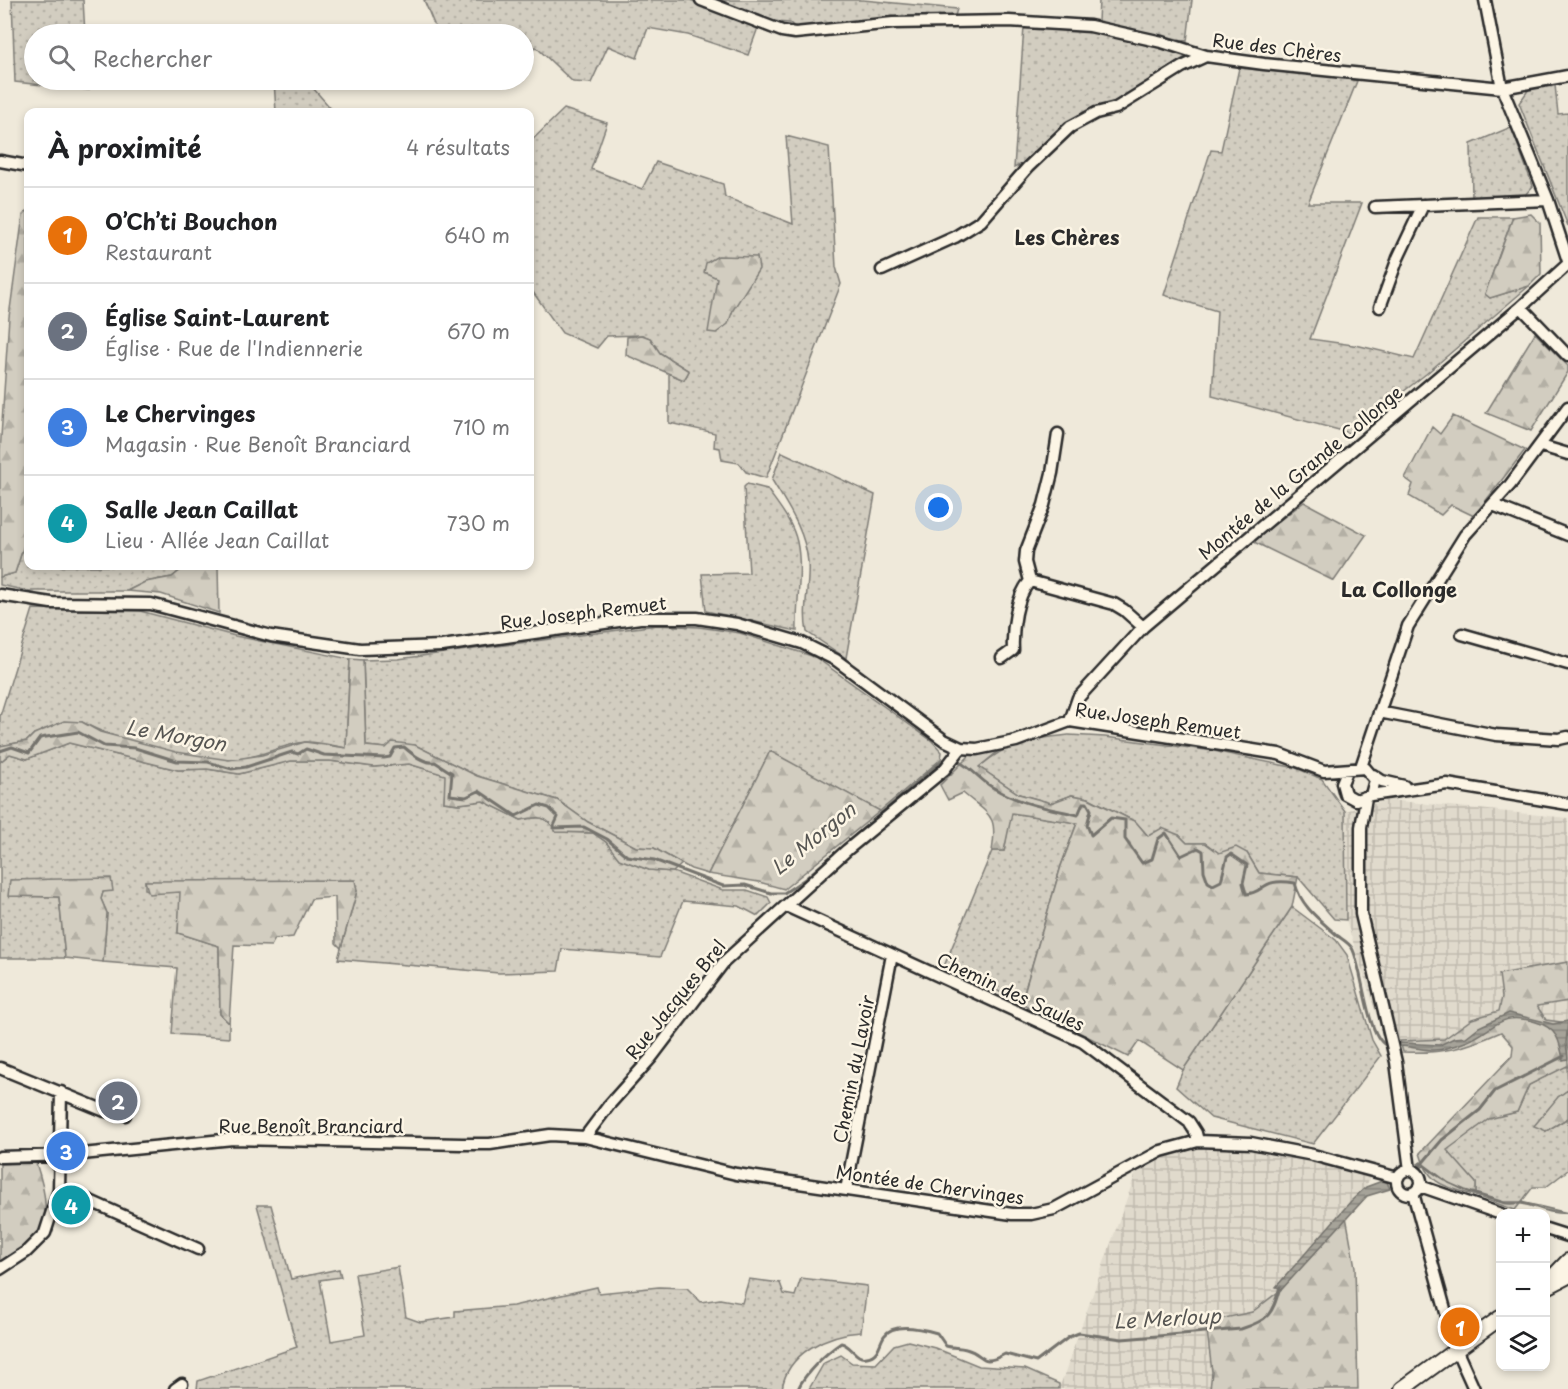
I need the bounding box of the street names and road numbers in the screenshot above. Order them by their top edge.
street label: Rue des Chères [1211,26,1343,68]
street label: Montée de la Grande Collonge [1192,378,1408,566]
street label: Rue Joseph Remuet [498,588,668,636]
street label: Rue Joseph Remuet [1073,695,1243,745]
street label: Rue Jacques Brel [618,934,732,1064]
street label: Chemin des Saules [933,945,1089,1037]
street label: Chemin du Lavoir [825,992,881,1145]
street label: Rue Benoît Branciard [219,1112,403,1139]
street label: Montée de Chervinges [834,1157,1026,1211]

